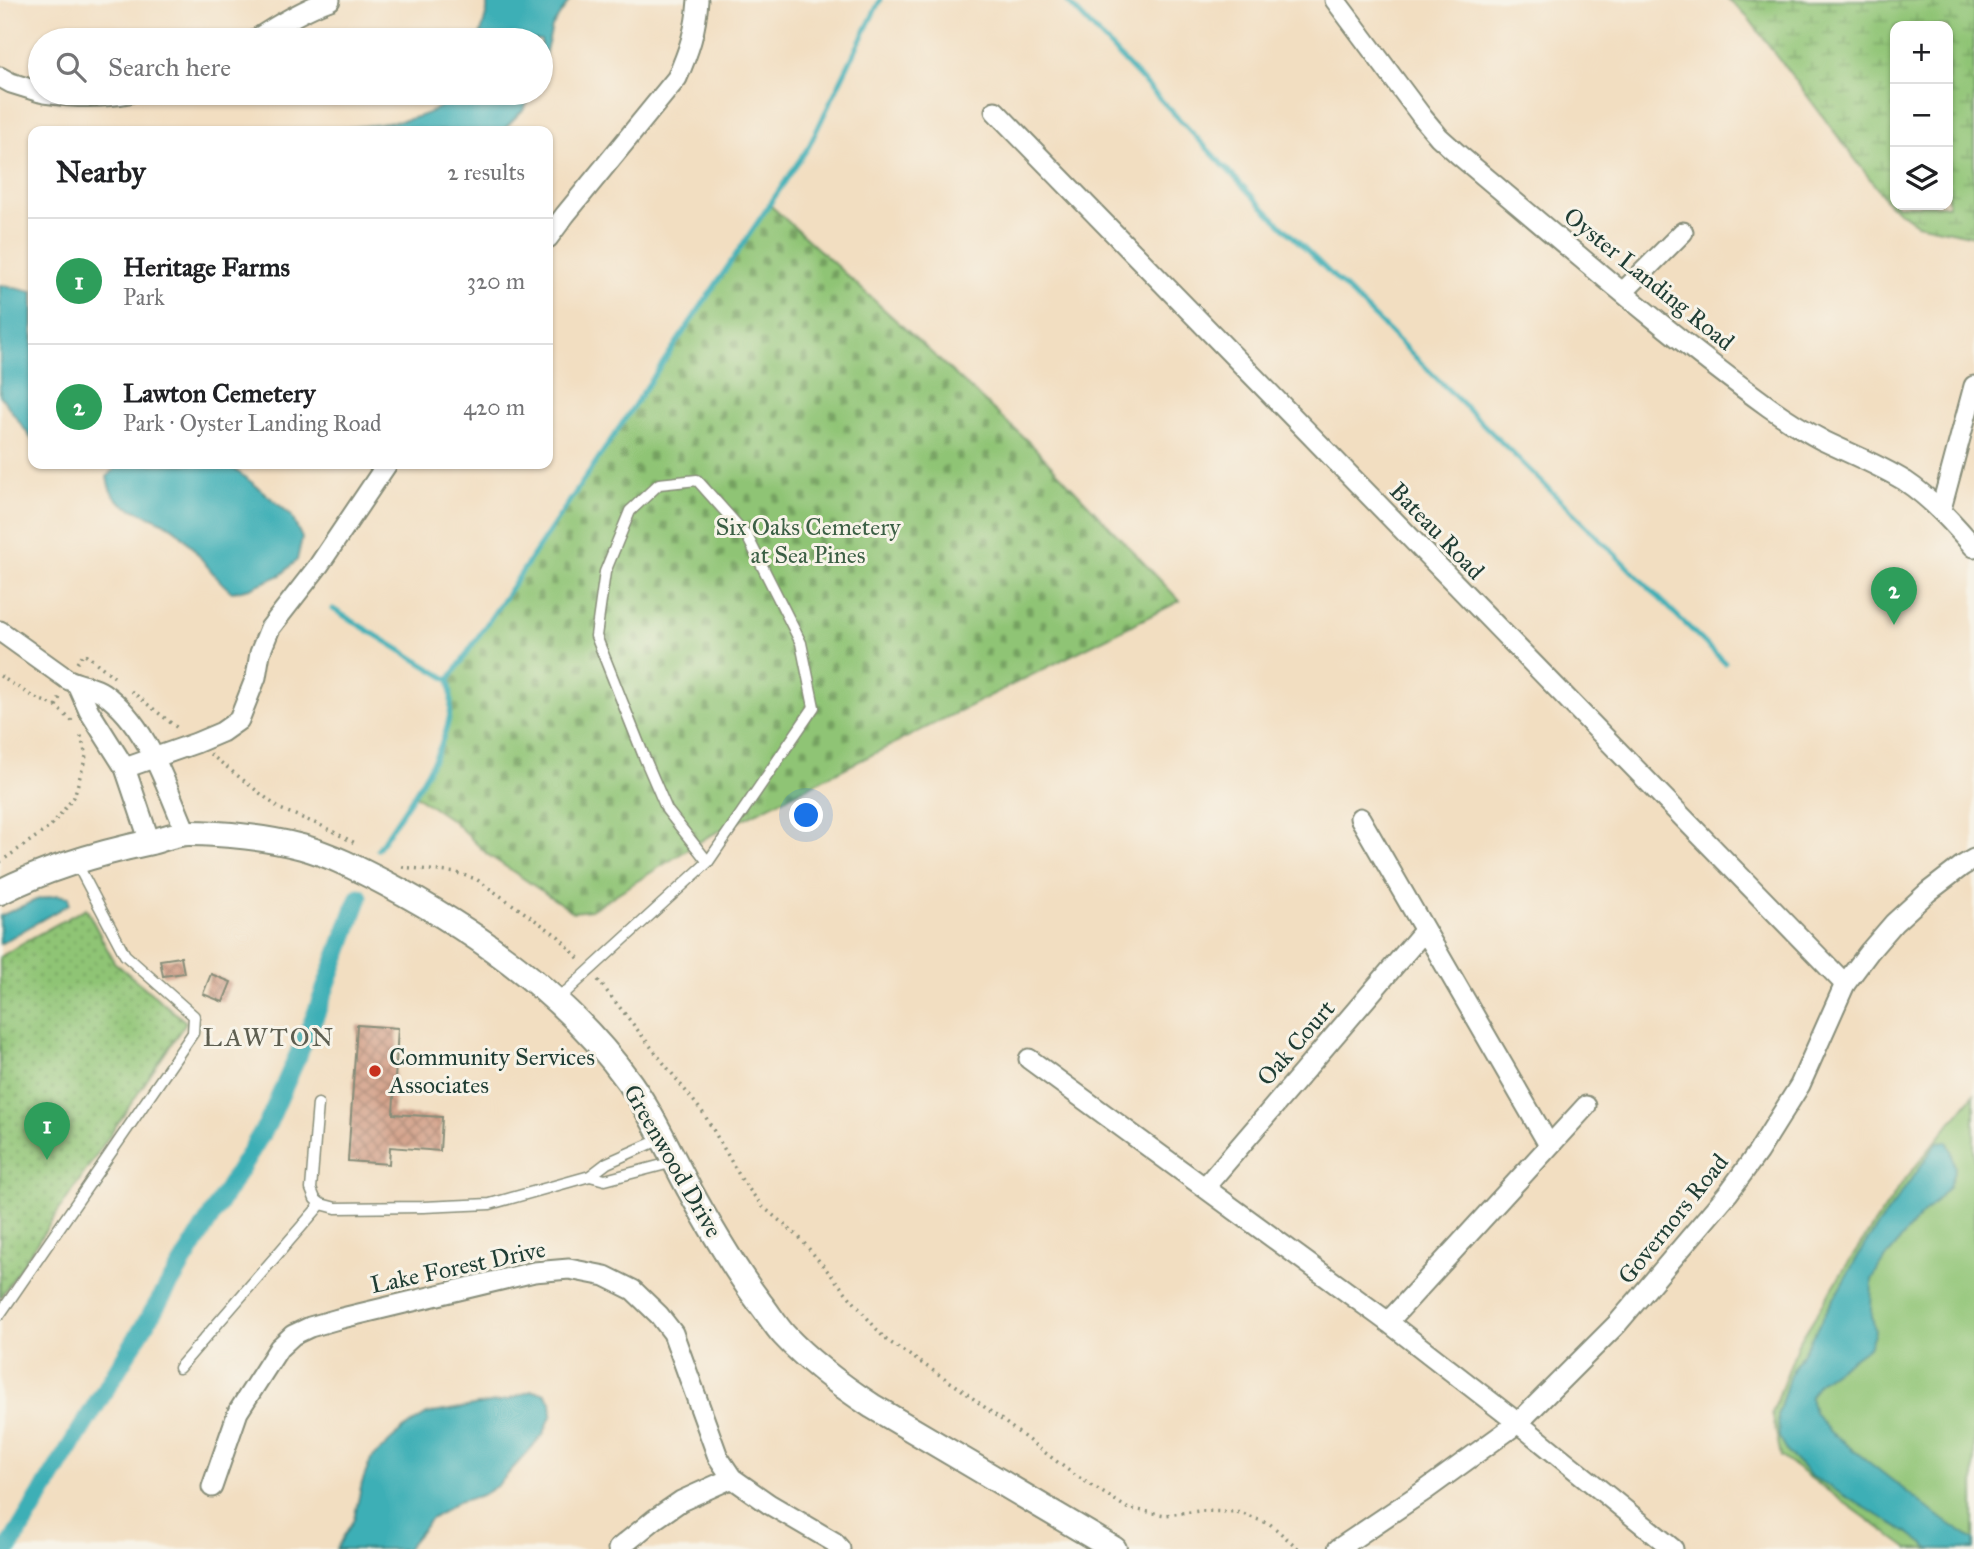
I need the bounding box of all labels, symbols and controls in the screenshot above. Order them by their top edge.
map controls [1890,21,1953,210]
button: + [1890,21,1953,84]
search box [28,28,553,105]
icon: search [52,48,90,86]
text: Search here [108,51,231,83]
button: − [1890,84,1953,147]
button: layers [1890,147,1953,210]
text: Nearby [56,154,146,190]
text: 2 results [447,158,525,186]
street label: Oyster Landing Road [1558,201,1740,357]
text: Heritage Farms [123,251,290,283]
text: 1 [74,267,84,295]
text: 320 m [467,267,525,295]
text: Park [123,283,165,311]
text: Lawton Cemetery [123,377,315,409]
text: 2 [73,393,85,421]
text: 420 m [463,393,525,421]
text: Park · Oyster Landing Road [123,409,382,437]
street label: Bateau Road [1383,476,1491,586]
park label: Six Oaks Cemetery at Sea Pines [716,512,901,570]
pin: 2 [1871,567,1917,625]
your location [789,798,823,832]
street label: Oak Court [1251,994,1342,1092]
district label: LAWTON [203,1021,335,1053]
place label: Community Services Associates [388,1042,595,1100]
marker: Community Services Associates [367,1063,383,1079]
street label: Greenwood Drive [617,1079,729,1243]
pin: 1 [24,1102,70,1160]
street label: Governors Road [1611,1148,1735,1290]
street label: Lake Forest Drive [368,1234,548,1300]

